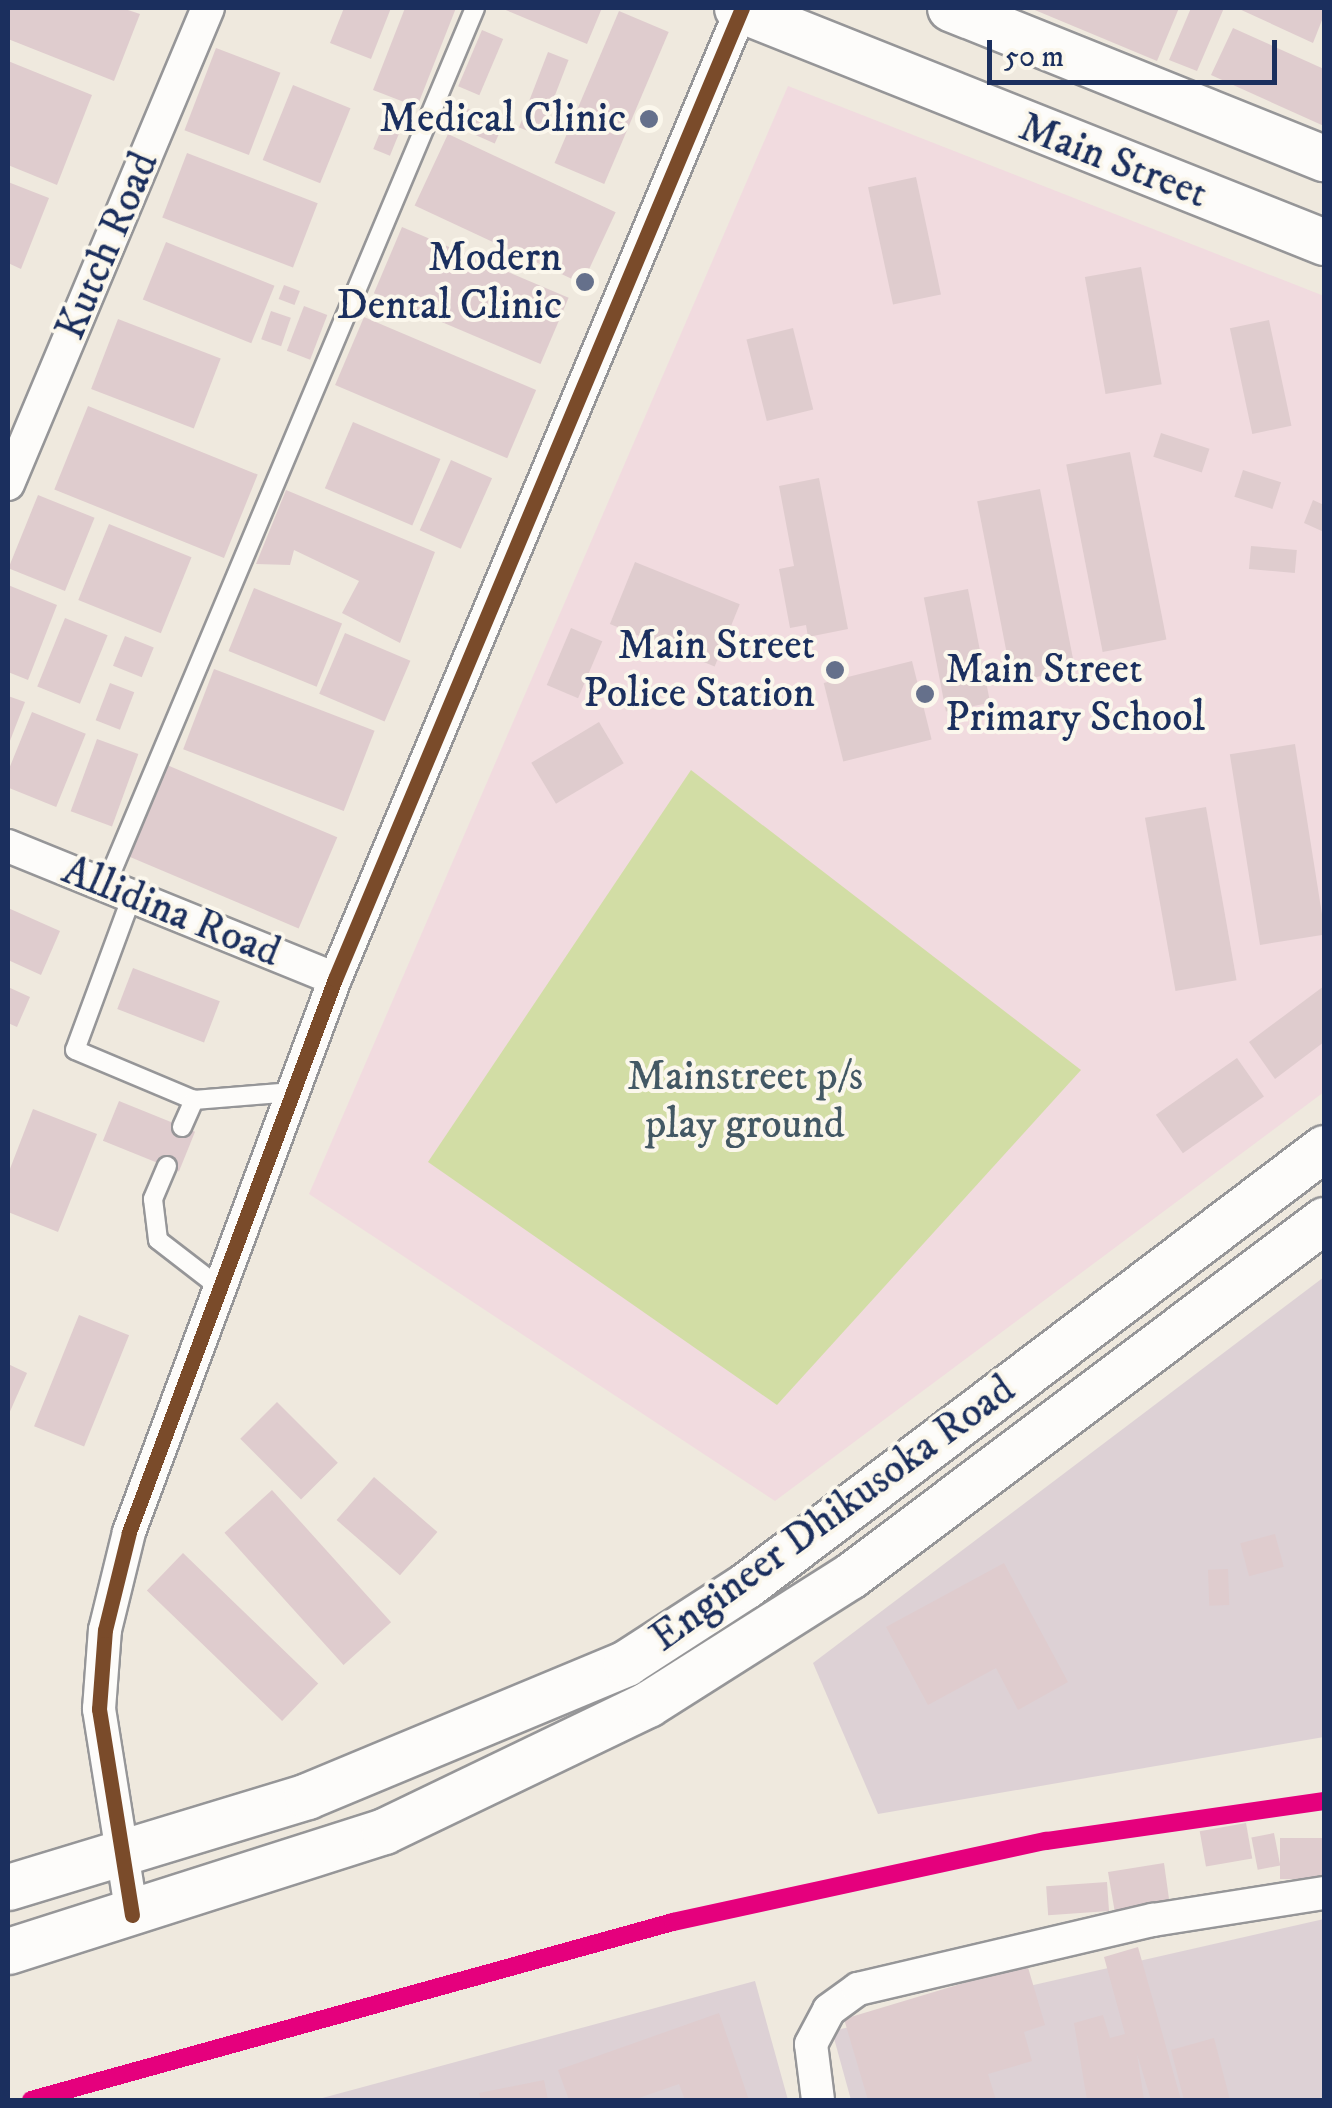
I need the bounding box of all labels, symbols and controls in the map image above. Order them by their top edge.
scale bar [992,20,1282,82]
text: 50 m [1004,39,1064,76]
place label: Medical Clinic [379,94,626,144]
street label: Main Street [1012,102,1214,220]
marker: Medical Clinic [636,106,662,132]
street label: Kutch Road [46,145,170,347]
place label: Modern Dental Clinic [336,233,562,332]
marker: Modern Dental Clinic [572,269,598,295]
place label: Main Street Police Station [583,621,815,719]
place label: Main Street Primary School [945,645,1205,744]
marker: Main Street Police Station [824,659,846,681]
marker: Main Street Primary School [914,683,936,705]
street label: Allidina Road [55,845,287,979]
park label: Mainstreet p/s play ground [627,1052,863,1150]
street label: Engineer Dhikusoka Road [641,1365,1025,1663]

